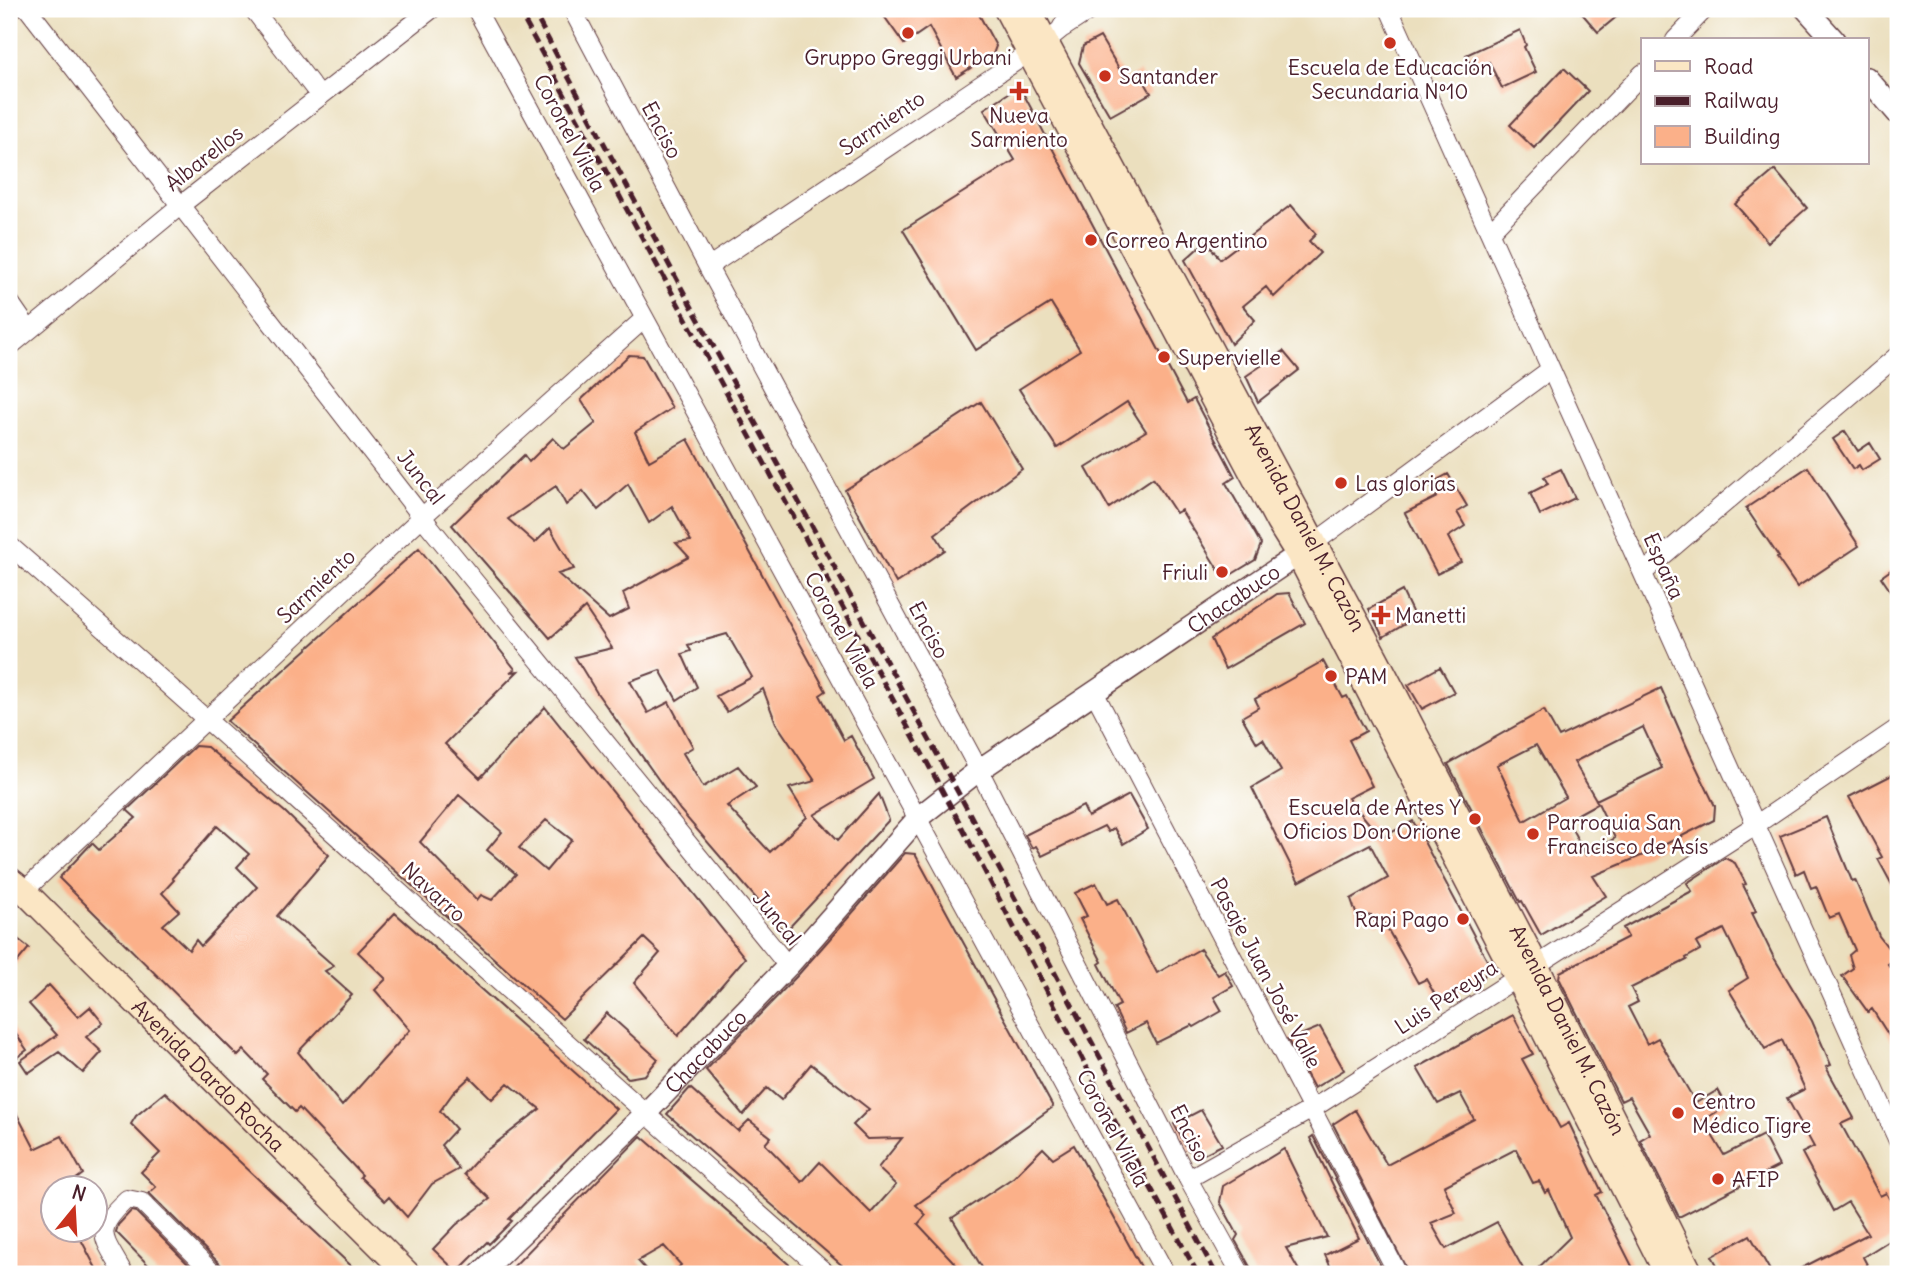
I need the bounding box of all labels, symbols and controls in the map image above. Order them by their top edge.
marker: Gruppo Greggi Urbani [900,25,916,41]
marker: Escuela de Educación Secundaria Nº10 [1382,35,1398,51]
legend [1641,38,1868,164]
place label: Gruppo Greggi Urbani [804,44,1012,71]
text: Road [1704,53,1753,80]
place label: Escuela de Educación Secundaria Nº10 [1288,54,1492,105]
place label: Santander [1119,63,1218,90]
marker: Santander [1097,68,1113,84]
street label: Coronel Vilela [528,70,612,196]
marker: Nueva Sarmiento [1011,83,1027,99]
street label: Sarmiento [834,85,930,161]
text: Railway [1704,87,1779,114]
street label: Enciso [636,97,688,163]
place label: Nueva Sarmiento [970,102,1068,153]
street label: Albarellos [160,119,248,197]
text: Building [1704,123,1780,150]
place label: Correo Argentino [1105,227,1268,254]
marker: Correo Argentino [1083,232,1099,248]
place label: Supervielle [1178,344,1281,371]
marker: Supervielle [1156,349,1172,365]
street label: Avenida Daniel M. Cazón [1239,419,1373,636]
street label: Juncal [391,444,451,510]
place label: Las glorias [1355,470,1456,497]
marker: Las glorias [1333,475,1349,491]
street label: España [1637,529,1691,603]
street label: Sarmiento [271,543,361,629]
street label: Chacabuco [1182,557,1285,639]
place label: Friuli [1162,559,1208,586]
marker: Friuli [1214,564,1230,580]
street label: Coronel Vilela [799,567,885,693]
street label: Enciso [903,597,955,663]
place label: Manetti [1395,602,1466,629]
marker: Manetti [1373,607,1389,623]
place label: PAM [1345,663,1388,690]
marker: PAM [1323,668,1339,684]
place label: Escuela de Artes Y Oficios Don Orione [1283,794,1461,845]
place label: Parroquia San Francisco de Asís [1547,809,1709,860]
marker: Escuela de Artes Y Oficios Don Orione [1467,811,1483,827]
marker: Parroquia San Francisco de Asís [1525,826,1541,842]
street label: Navarro [396,856,472,928]
street label: Pasaje Juan José Valle [1204,873,1328,1073]
street label: Juncal [747,885,807,951]
place label: Rapi Pago [1355,906,1449,933]
marker: Rapi Pago [1455,911,1471,927]
street label: Avenida Daniel M. Cazón [1504,920,1633,1139]
street label: Luis Pereyra [1389,954,1503,1040]
street label: Avenida Dardo Rocha [126,993,291,1157]
street label: Chacabuco [659,1004,752,1099]
street label: Coronel Vilela [1071,1065,1155,1191]
place label: Centro Médico Tigre [1692,1088,1811,1139]
street label: Enciso [1164,1100,1216,1166]
marker: Centro Médico Tigre [1670,1105,1686,1121]
place label: AFIP [1732,1166,1779,1193]
marker: AFIP [1710,1171,1726,1187]
north arrow [38,1174,108,1244]
text: N [69,1179,89,1206]

